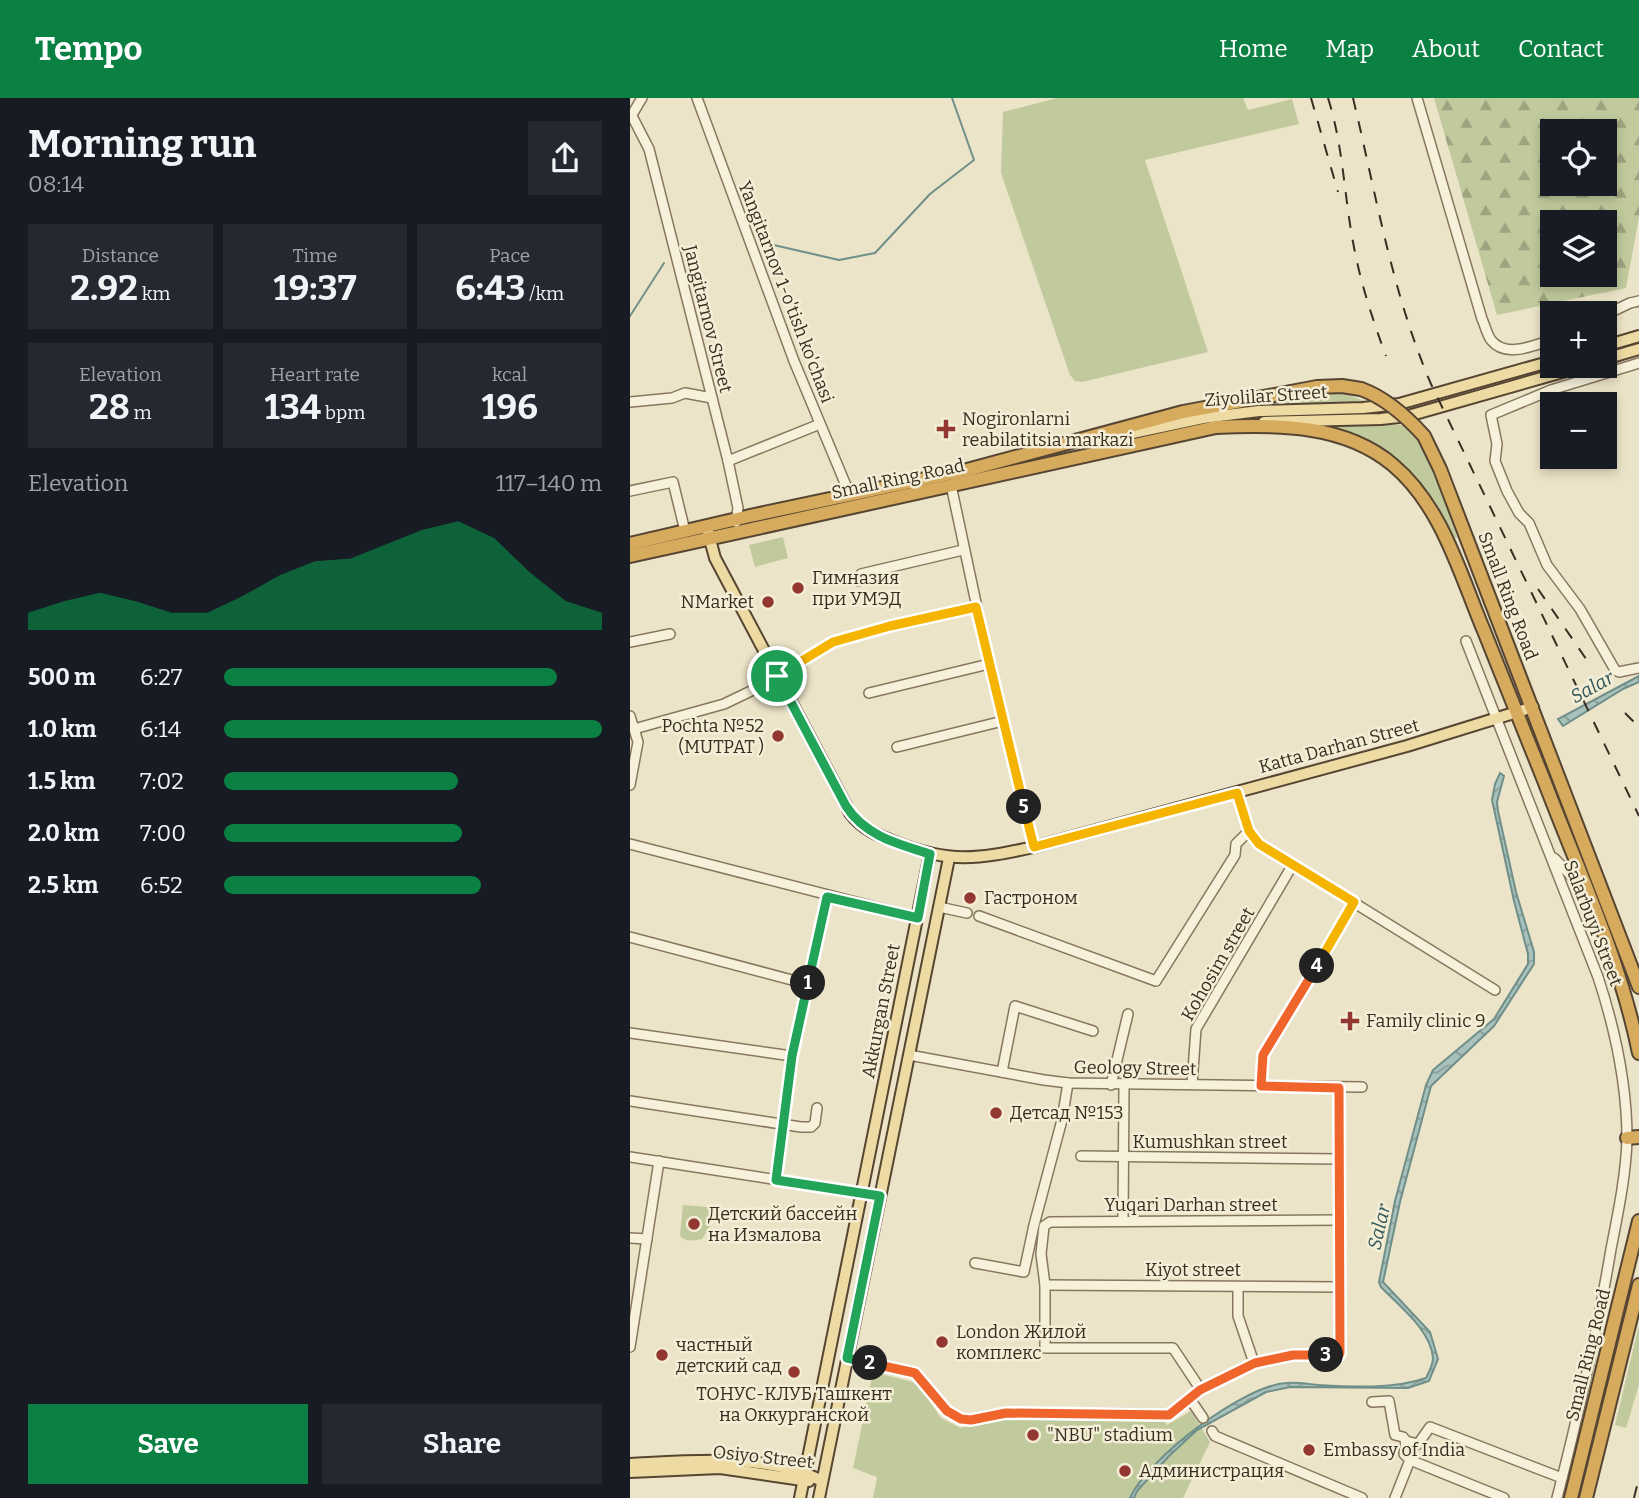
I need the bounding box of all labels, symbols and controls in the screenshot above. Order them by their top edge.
text: Tempo [35,29,143,69]
text: Home [1219,35,1288,63]
text: Map [1326,35,1374,63]
text: About [1412,35,1480,63]
text: Contact [1518,35,1604,63]
map controls [1540,119,1617,469]
button: locate [1540,119,1617,196]
text: Morning run [28,121,256,167]
button: share [528,121,602,195]
text: 08:14 [28,170,84,198]
street label: Yangitarnov 1-o'tish ko'chasi [733,178,839,406]
button: layers [1540,210,1617,287]
street label: Jangitarnov Street [679,242,737,395]
text: Distance [82,244,159,267]
text: Time [293,244,337,267]
text: Pace [489,244,530,267]
text: 2.92 [70,267,138,309]
text: 19:37 [274,267,356,309]
text: 6:43 [455,267,526,309]
text: km [138,282,170,305]
text: /km [526,282,564,305]
button: + [1540,301,1617,378]
text: Elevation [79,363,162,386]
text: Heart rate [270,363,360,386]
text: kcal [492,363,527,386]
street label: Ziyolilar Street [1204,381,1329,411]
text: 28 [89,386,130,428]
text: 134 [265,386,321,428]
text: 196 [481,386,538,428]
button: − [1540,392,1617,469]
text: m [130,401,152,424]
text: bpm [321,401,365,424]
place label: Nogironlarni reabilatitsia markazi [962,408,1133,451]
marker: Nogironlarni reabilatitsia markazi [936,419,956,439]
street label: Small Ring Road [829,454,967,504]
text: Elevation [28,469,128,497]
text: 117–140 m [496,469,602,497]
street label: Small Ring Road [1473,529,1543,664]
place label: Гимназия при УМЭД [812,567,901,610]
marker: Гимназия при УМЭД [790,580,806,596]
place label: NMarket [681,591,754,613]
marker: NMarket [760,594,776,610]
pin [747,646,807,706]
icon: arrive [758,657,796,695]
text: 500 m [28,663,96,691]
text: 6:27 [140,663,182,691]
water label: Salar [1566,665,1619,708]
street label: Katta Darhan Street [1256,714,1422,778]
text: 1.0 km [28,715,97,743]
text: 6:14 [140,715,181,743]
place label: Pochta №52 (MUTPAT ) [662,715,764,758]
marker: Pochta №52 (MUTPAT ) [770,728,786,744]
text: 1.5 km [28,767,95,795]
text: 7:02 [140,767,184,795]
pin: 5 [1006,790,1042,824]
text: 5 [1018,795,1029,818]
text: 2.0 km [28,819,99,847]
text: 7:00 [140,819,186,847]
street label: Salarbuyi Street [1559,857,1627,990]
text: 2.5 km [28,871,98,899]
text: 6:52 [140,871,183,899]
place label: Гастроном [984,887,1078,909]
marker: Гастроном [962,890,978,906]
street label: Kohosim street [1177,903,1260,1025]
street label: Akkurgan Street [857,941,905,1080]
pin: 4 [1300,948,1334,984]
text: 4 [1311,954,1322,977]
pin: 1 [790,966,826,1001]
text: 1 [803,971,812,994]
place label: Family clinic 9 [1366,1010,1486,1032]
marker: Family clinic 9 [1340,1011,1360,1031]
street label: Geology Street [1073,1056,1197,1080]
place label: Детсад №153 [1010,1102,1124,1124]
marker: Детсад №153 [988,1105,1004,1121]
street label: Kumushkan street [1133,1131,1288,1153]
street label: Yuqari Darhan street [1104,1194,1278,1216]
water label: Salar [1363,1201,1396,1252]
place label: Детский бассейн на Измалова [708,1203,857,1246]
marker: Детский бассейн на Измалова [686,1216,702,1232]
street label: Kiyot street [1145,1259,1241,1281]
street label: Small Ring Road [1561,1286,1615,1423]
place label: London Жилой комплекс [956,1321,1086,1364]
place label: частный детский сад [675,1334,782,1377]
marker: London Жилой комплекс [934,1334,950,1350]
pin: 3 [1308,1338,1344,1372]
text: 3 [1320,1343,1331,1366]
pin: 2 [852,1346,888,1380]
marker: частный детский сад [654,1347,670,1363]
text: 2 [864,1351,875,1374]
marker: ТОНУС-КЛУБ Ташкент на Оккурганской [786,1364,802,1380]
place label: ТОНУС-КЛУБ Ташкент на Оккурганской [696,1383,892,1426]
button: Save [28,1404,308,1484]
button: Share [322,1404,602,1484]
place label: "NBU" stadium [1047,1424,1173,1446]
marker: "NBU" stadium [1025,1427,1041,1443]
place label: Embassy of India [1323,1439,1465,1461]
street label: Osiyo Street [712,1441,815,1473]
marker: Embassy of India [1301,1442,1317,1458]
place label: Администрация [1139,1460,1284,1482]
marker: Администрация [1117,1463,1133,1479]

